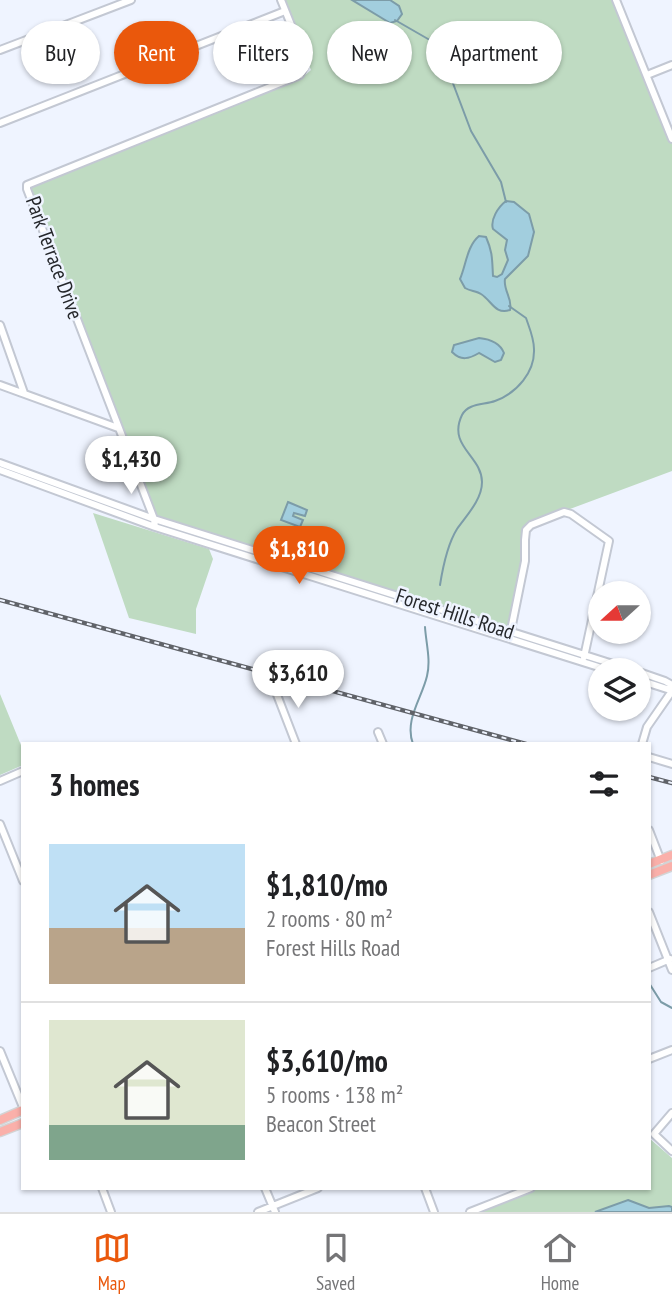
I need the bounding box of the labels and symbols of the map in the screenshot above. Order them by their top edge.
street label: Park Terrace Drive [20,193,89,323]
pin: $1,430 [74,436,188,496]
pin: $1,810 [242,526,356,586]
north arrow [588,581,651,644]
street label: Forest Hills Road [393,582,518,645]
pin: $3,610 [241,650,355,710]

